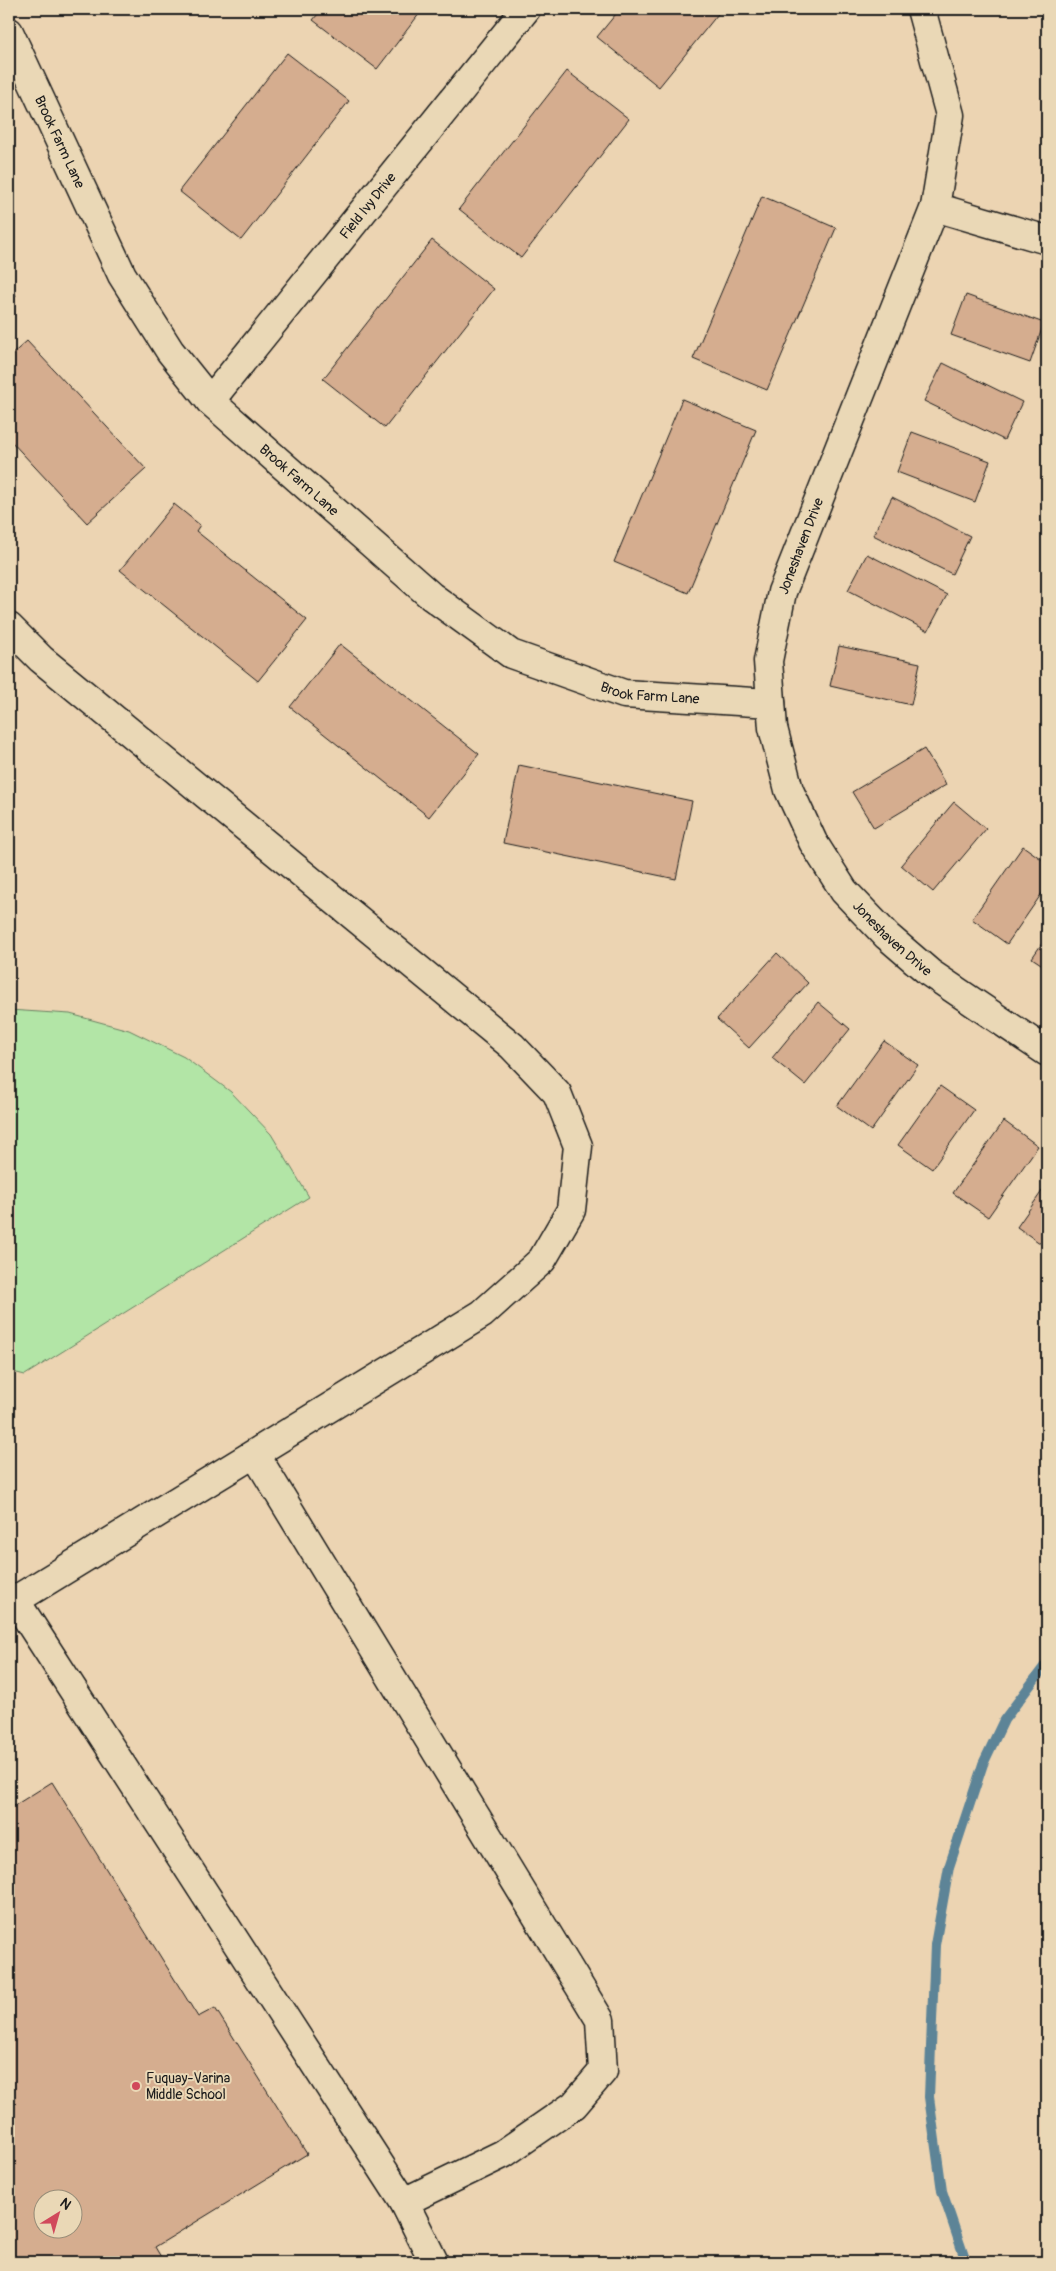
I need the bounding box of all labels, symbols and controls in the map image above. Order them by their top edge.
street label: Brook Farm Lane [31,93,89,191]
street label: Field Ivy Drive [336,169,399,242]
street label: Brook Farm Lane [256,440,343,519]
street label: Joneshaven Drive [775,495,827,597]
street label: Brook Farm Lane [598,678,700,707]
street label: Joneshaven Drive [849,897,935,979]
place label: Fuquay-Varina Middle School [146,2070,230,2103]
marker: Fuquay-Varina Middle School [130,2080,142,2092]
north arrow [32,2188,82,2238]
text: N [57,2194,74,2214]

